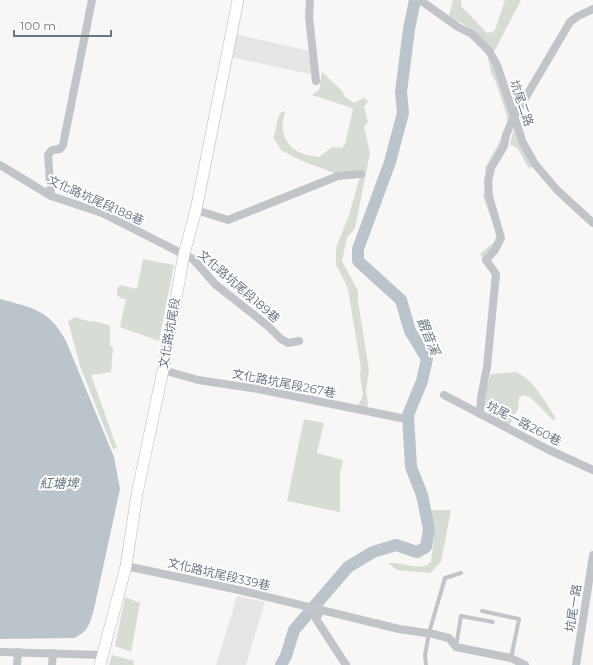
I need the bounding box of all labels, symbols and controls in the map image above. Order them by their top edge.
scale bar [14,12,111,38]
text: 100 m [20,18,56,33]
street label: 坑尾二路 [507,78,537,128]
street label: 文化路坑尾段188巷 [46,172,146,228]
street label: 文化路坑尾段189巷 [195,246,283,326]
street label: 文化路坑尾段 [155,296,183,370]
water label: 觀音溪 [414,315,444,359]
street label: 文化路坑尾段267巷 [231,366,337,400]
street label: 坑尾一路260巷 [484,398,564,448]
water label: 紅塘埤 [39,475,80,491]
street label: 文化路坑尾段339巷 [166,555,272,593]
street label: 坑尾一路 [562,583,584,633]

